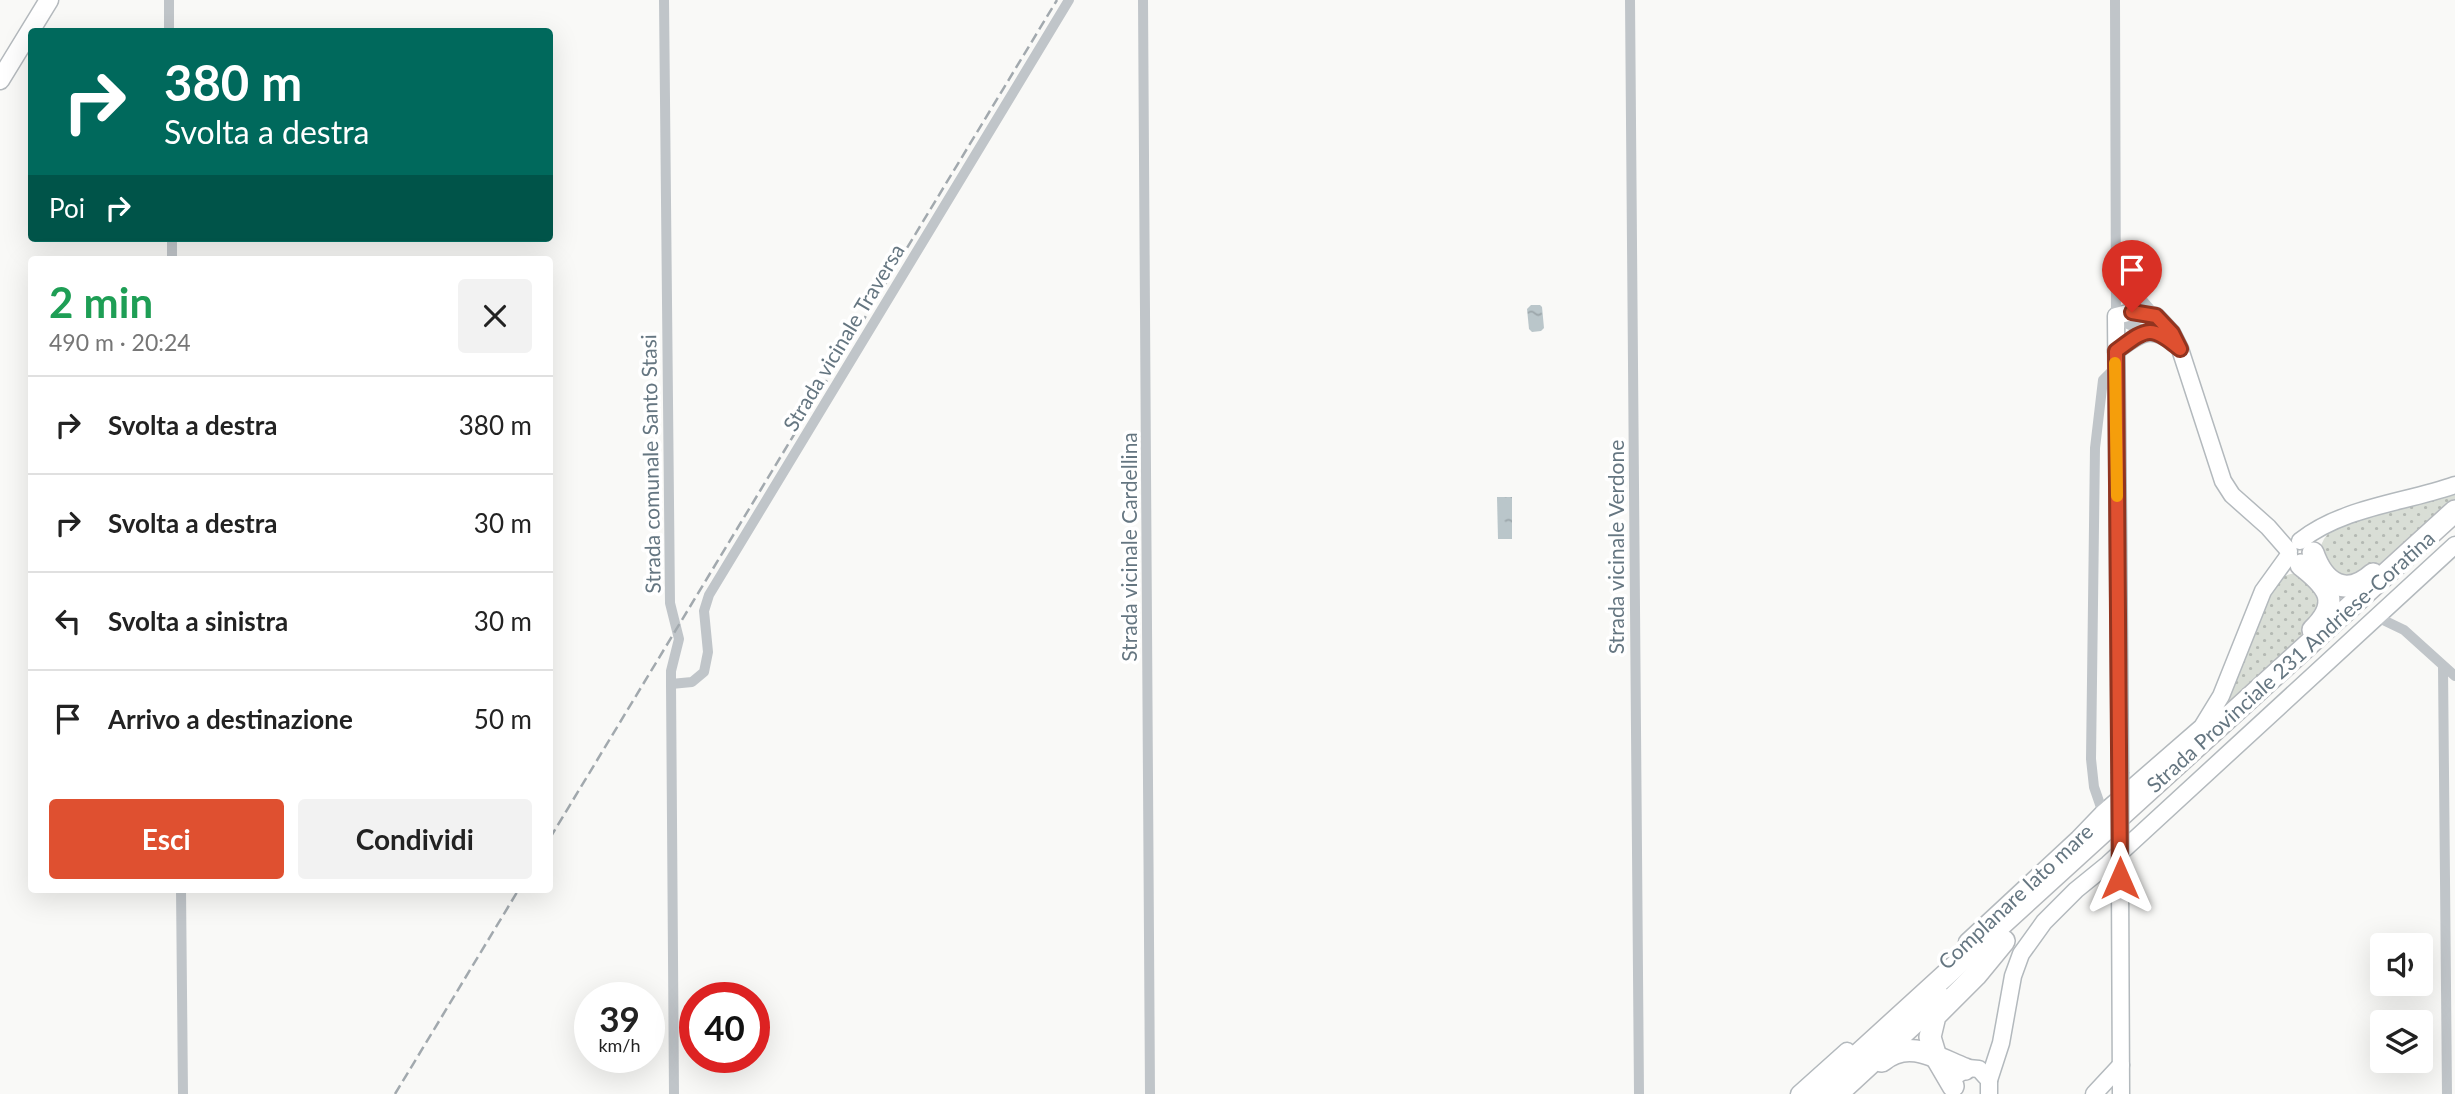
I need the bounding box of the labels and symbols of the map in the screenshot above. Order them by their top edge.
street label: Strada vicinale Traversa [777,239,909,435]
pin [2102,240,2162,312]
street label: Strada comunale Santo Stasi [635,334,665,594]
street label: Strada vicinale Cardellina [1116,432,1141,662]
street label: Strada vicinale Verdone [1603,440,1628,654]
street label: Strada Provinciale 231 Andriese-Coratina [2141,525,2439,797]
street label: Complanare lato mare [1933,818,2097,974]
position arrow [2083,841,2157,915]
speed limit sign: 40 [679,982,770,1073]

